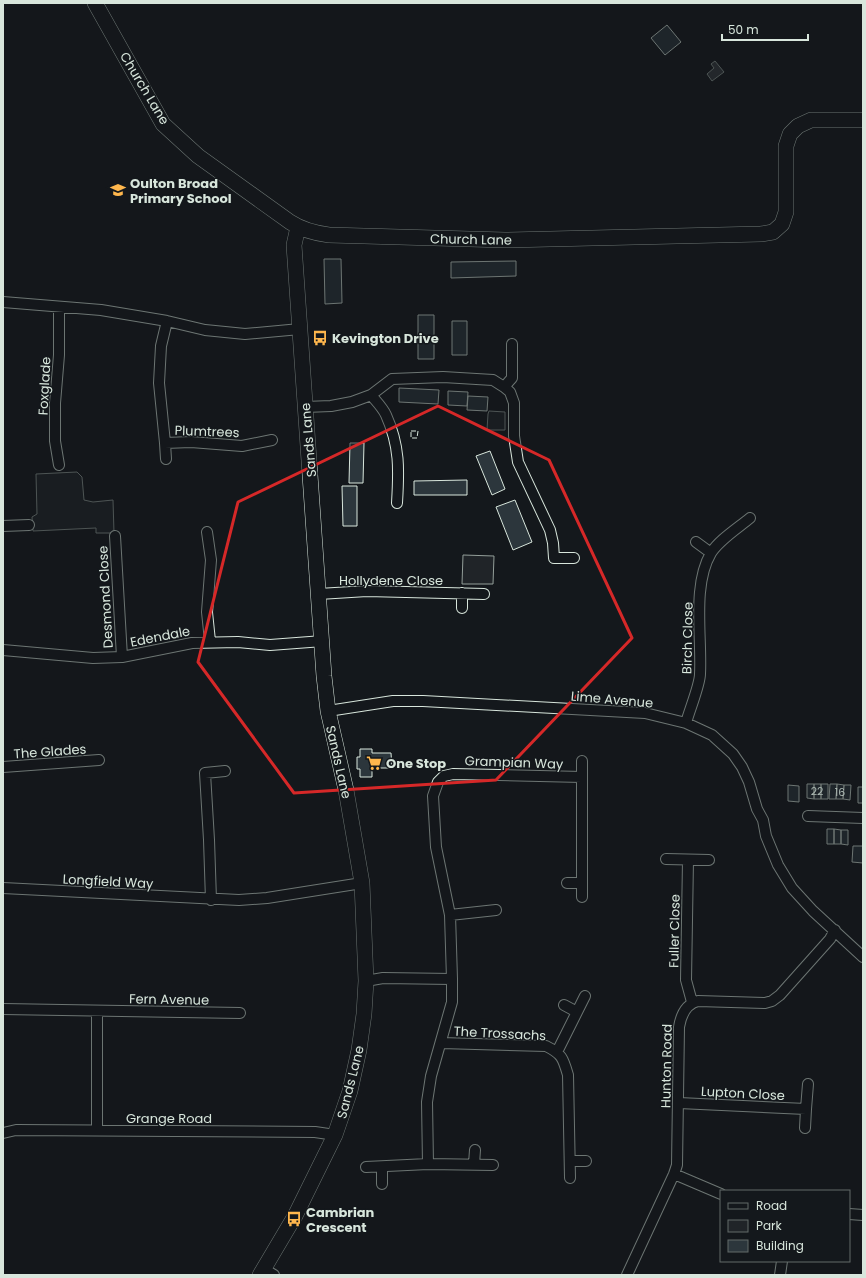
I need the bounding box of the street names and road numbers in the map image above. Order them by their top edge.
street label: Church Lane [115,48,174,128]
street label: Church Lane [430,229,512,250]
street label: Foxglade [33,356,56,416]
street label: Sands Lane [296,402,321,478]
street label: Plumtrees [174,421,240,442]
street label: Desmond Close [93,545,118,649]
street label: Hollydene Close [339,571,443,590]
street label: Birch Close [677,602,698,674]
street label: Edendale [129,621,192,652]
street label: Lime Avenue [570,686,654,713]
street label: Sands Lane [321,724,356,801]
street label: The Glades [13,739,87,764]
street label: Grampian Way [464,751,564,774]
street label: Longfield Way [62,870,154,893]
street label: Fuller Close [664,894,685,968]
street label: Fern Avenue [129,989,209,1010]
street label: The Trossachs [453,1022,547,1045]
street label: Hunton Road [656,1024,677,1108]
street label: Sands Lane [332,1044,369,1121]
street label: Lupton Close [701,1082,785,1105]
street label: Grange Road [126,1109,212,1128]

